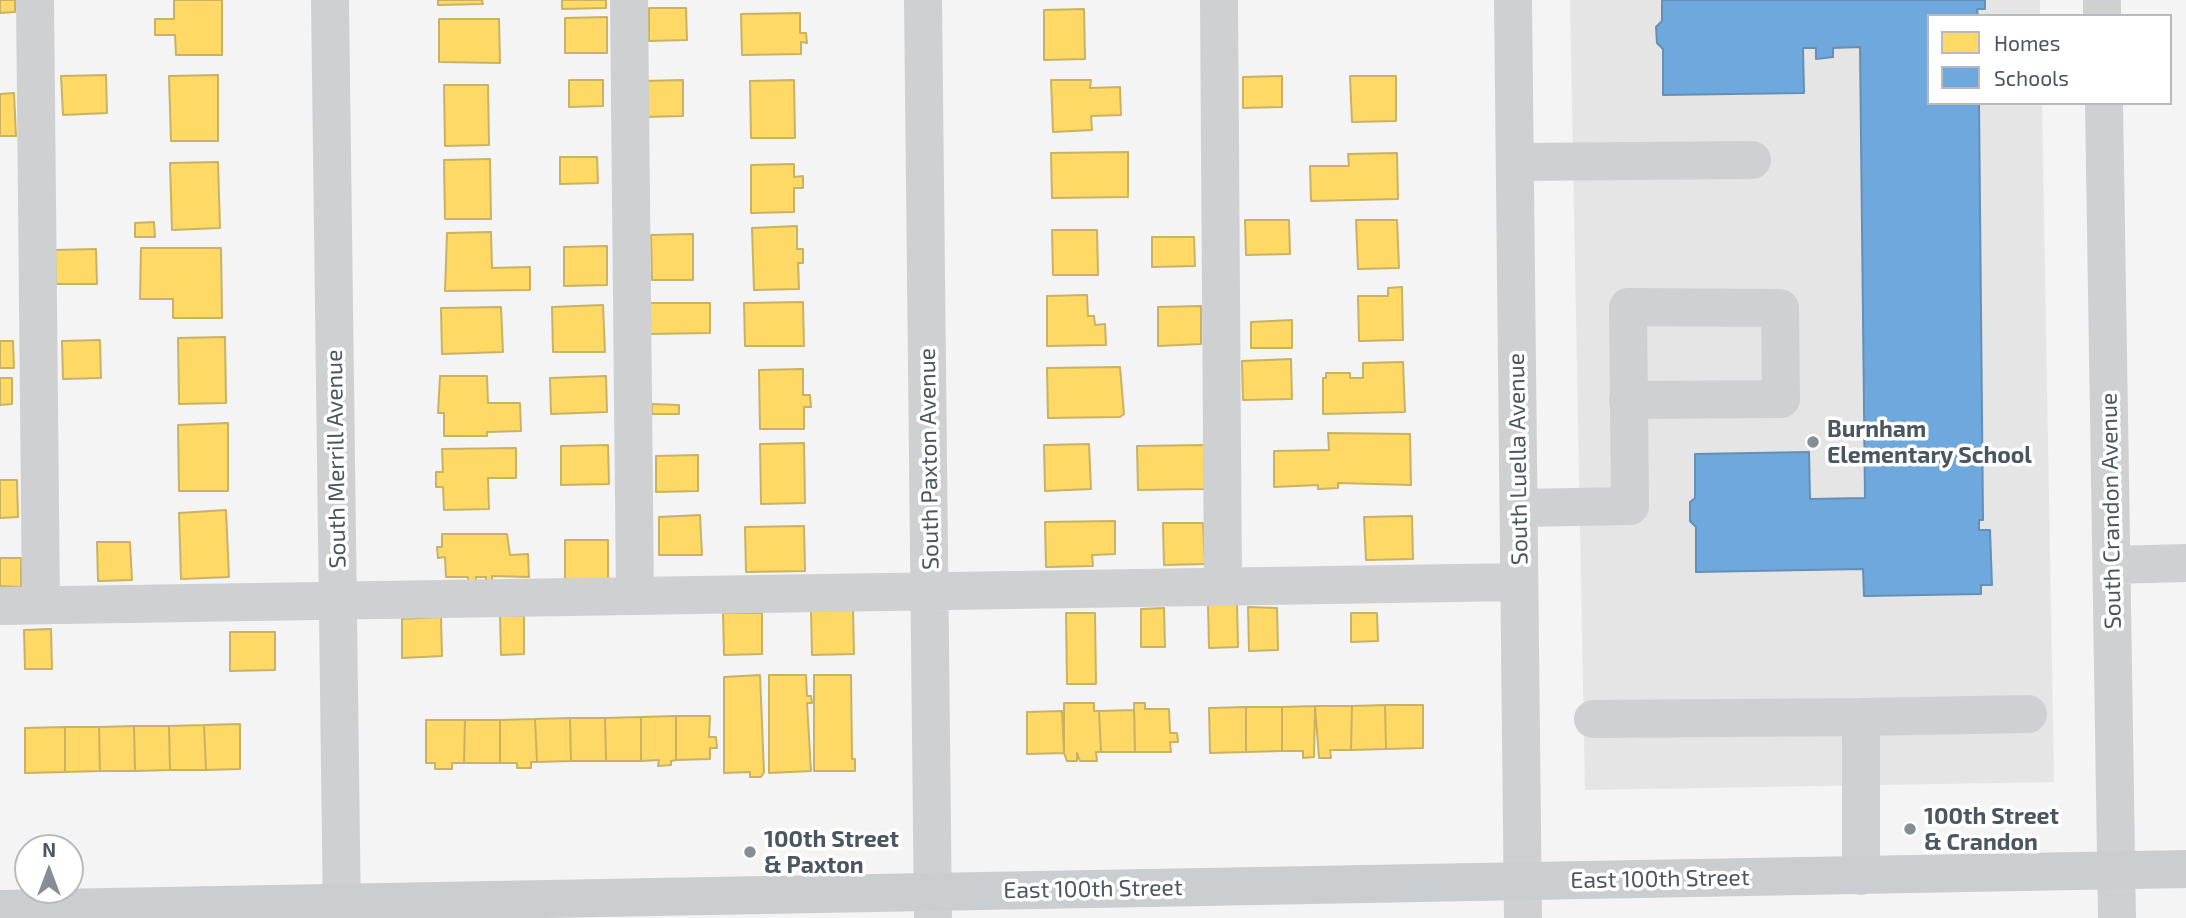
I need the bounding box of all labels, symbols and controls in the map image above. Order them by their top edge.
legend [1927,14,2172,105]
text: Homes [1994,30,2060,55]
text: Schools [1994,65,2069,90]
street label: South Paxton Avenue [913,348,945,570]
street label: South Merrill Avenue [320,349,352,569]
street label: South Luella Avenue [1502,353,1534,565]
street label: South Crandon Avenue [2095,393,2127,629]
place label: Burnham Elementary School [1827,415,2032,469]
marker: Burnham Elementary School [1805,434,1821,450]
place label: 100th Street & Crandon [1924,802,2059,856]
marker: 100th Street & Crandon [1902,821,1918,837]
place label: 100th Street & Paxton [764,825,899,879]
north arrow [14,834,84,904]
text: N [42,838,56,861]
marker: 100th Street & Paxton [742,844,758,860]
street label: East 100th Street [1570,864,1750,894]
street label: East 100th Street [1003,874,1183,904]

